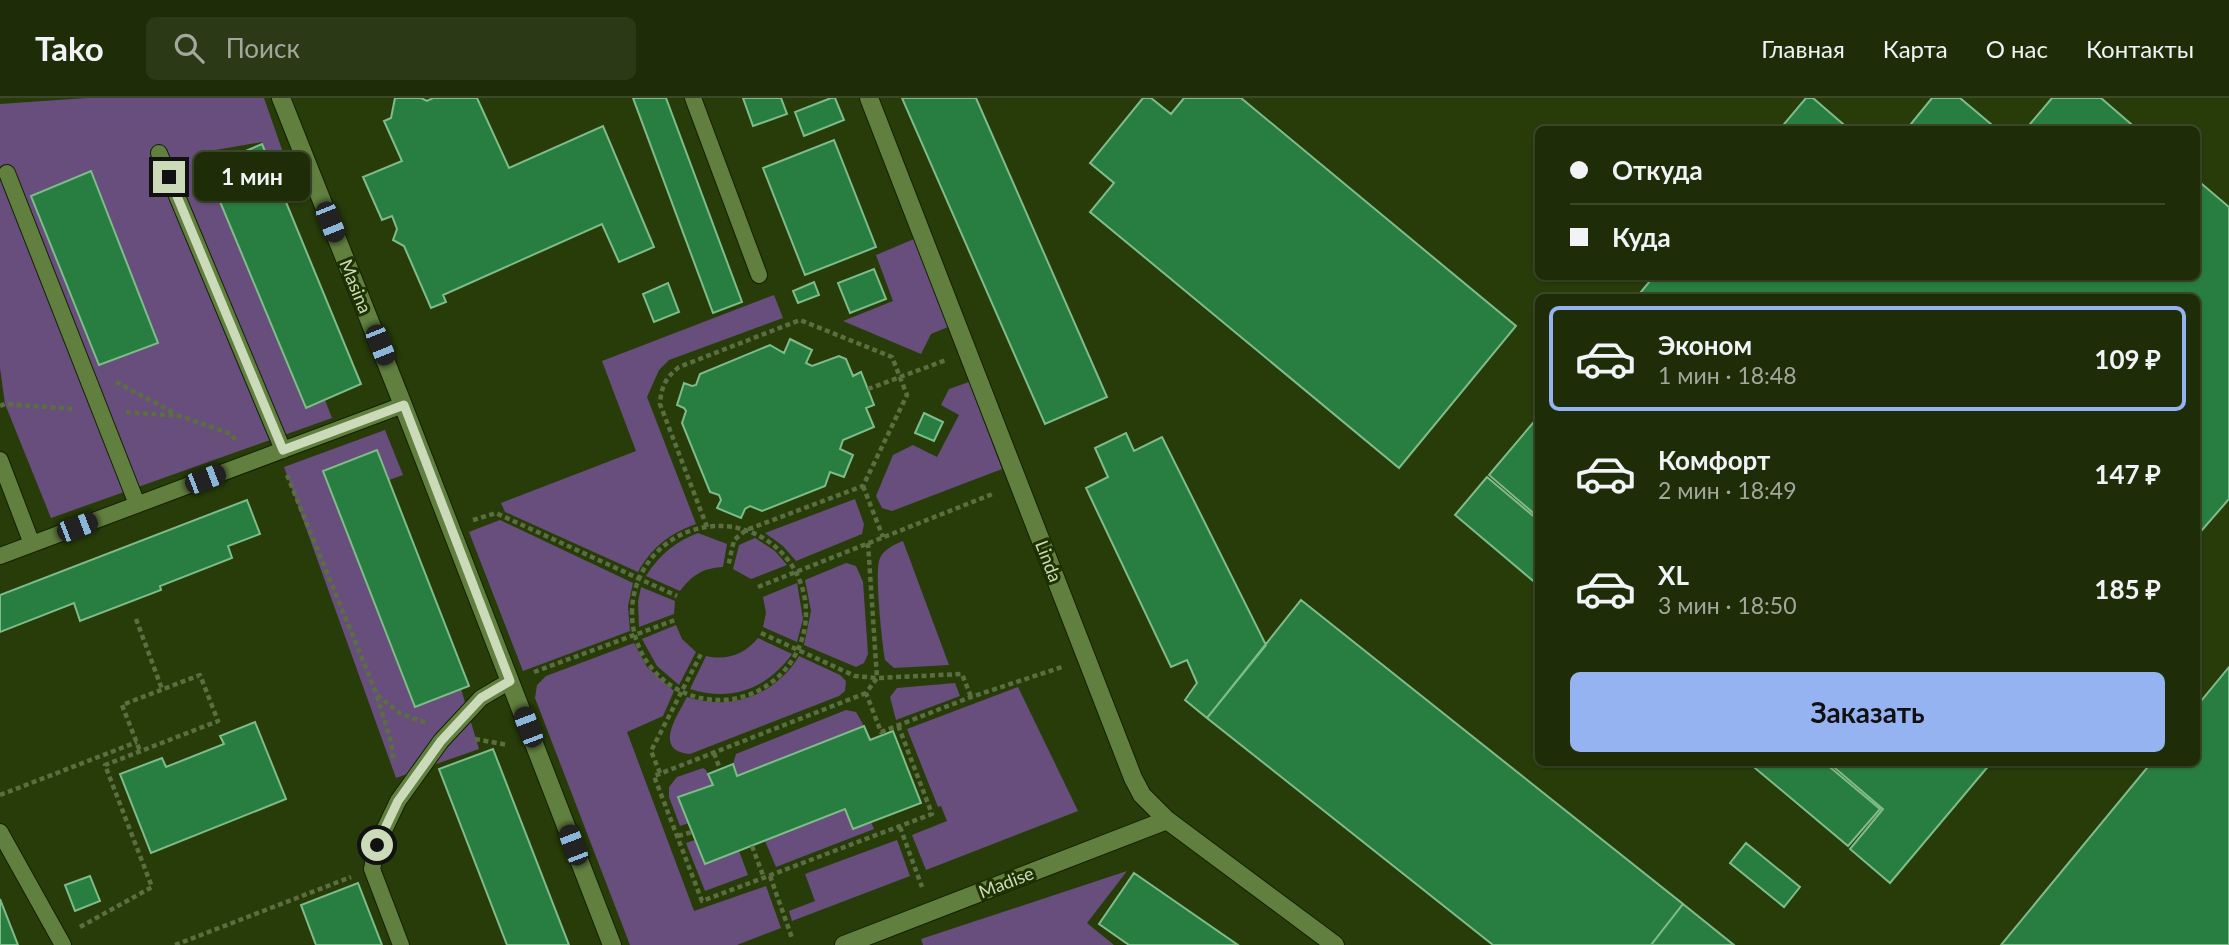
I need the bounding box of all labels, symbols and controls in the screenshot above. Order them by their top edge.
search box [146,17,636,80]
text: Tako [35,28,104,68]
icon: search [170,29,208,67]
text: Поиск [226,32,300,64]
text: Главная [1761,34,1845,63]
text: Карта [1883,34,1948,63]
text: О нас [1986,34,2048,63]
text: Контакты [2086,34,2194,63]
callout: 1 мин [194,153,309,202]
text: Откуда [1612,154,1703,186]
route end [153,161,185,193]
text: 1 мин [221,162,283,190]
car [313,199,348,245]
text: Куда [1612,221,1671,253]
street label: Masina [335,256,377,316]
car [363,322,398,368]
icon: car [1574,327,1637,390]
text: Эконом [1658,329,1752,361]
text: 109 ₽ [2094,343,2161,375]
text: 1 мин · 18:48 [1658,361,1797,389]
icon: car [1574,442,1637,505]
text: Комфорт [1658,444,1770,476]
text: 147 ₽ [2094,458,2161,490]
car [182,462,229,496]
text: 2 мин · 18:49 [1658,476,1797,504]
car [54,510,101,544]
street label: Linda [1031,537,1067,585]
icon: car [1574,557,1637,620]
text: XL [1658,559,1689,591]
text: 185 ₽ [2094,573,2161,605]
text: 3 мин · 18:50 [1658,591,1797,619]
button: Заказать [1570,672,2165,752]
car [511,704,546,750]
car [556,822,591,868]
route start [361,829,393,861]
street label: Madise [975,862,1037,902]

